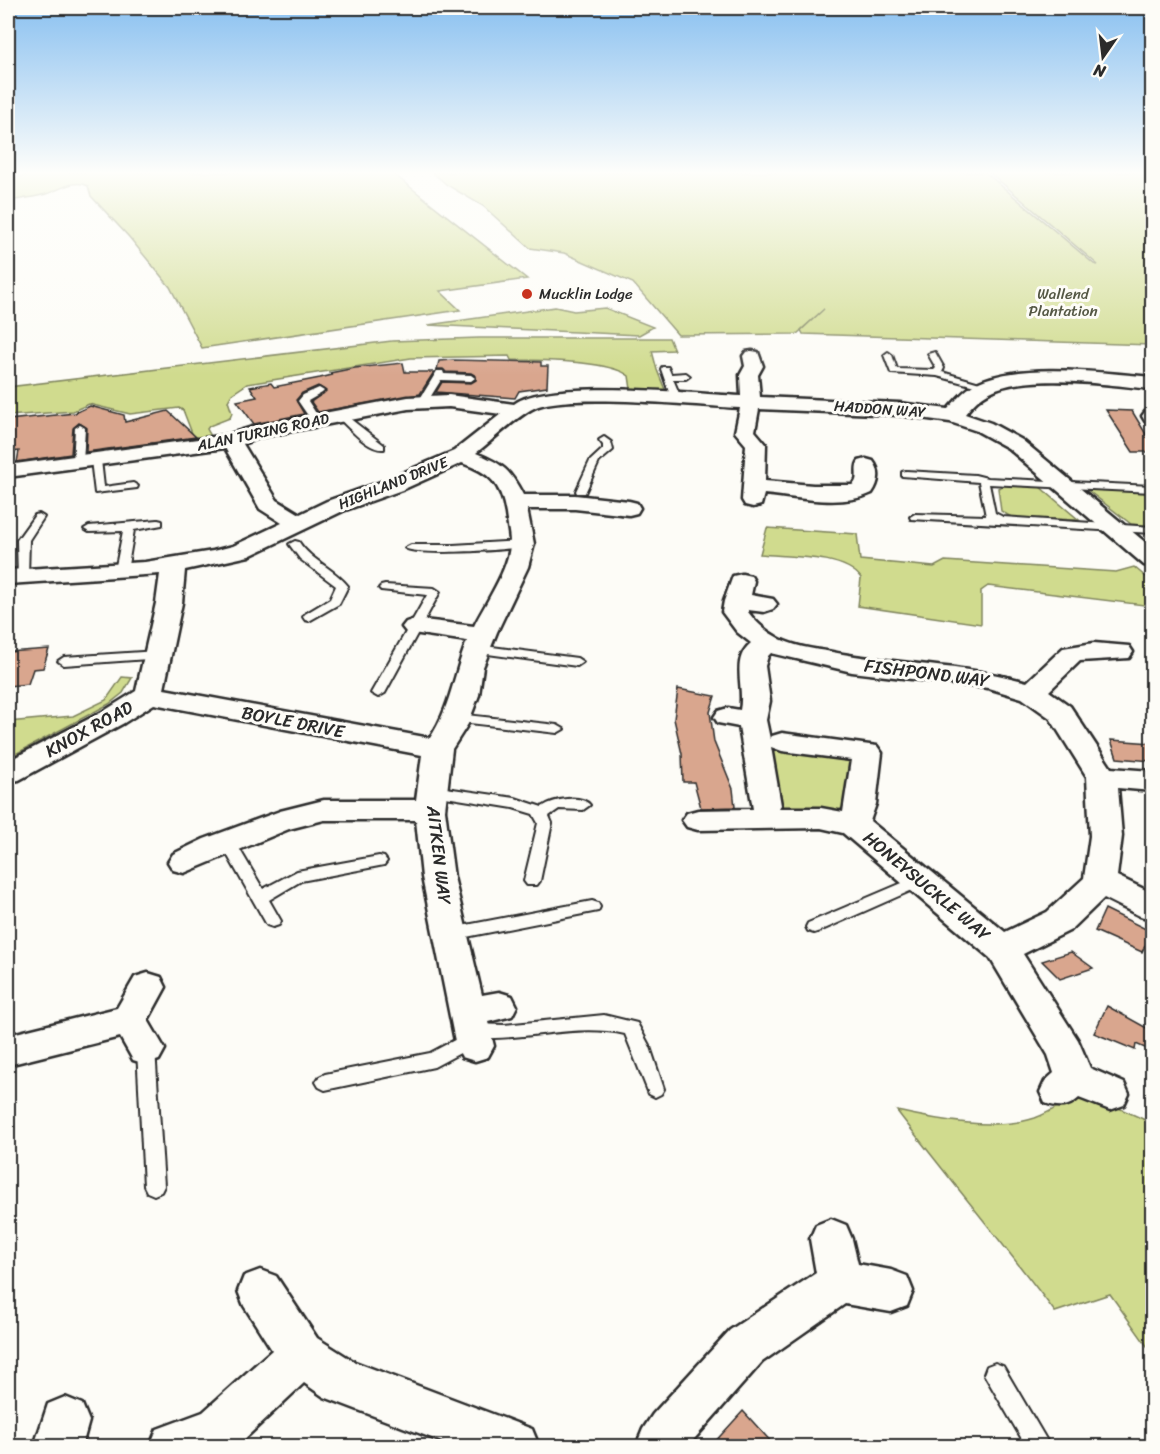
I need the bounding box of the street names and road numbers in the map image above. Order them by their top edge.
street label: HADDON WAY [833,393,928,425]
street label: ALAN TURING ROAD [194,405,331,459]
street label: HIGHLAND DRIVE [334,448,453,517]
street label: FISHPOND WAY [863,649,992,697]
street label: KNOX ROAD [39,691,139,766]
street label: BOYLE DRIVE [239,696,348,748]
street label: AITKEN WAY [417,802,461,908]
street label: HONEYSUCKLE WAY [856,823,999,950]

